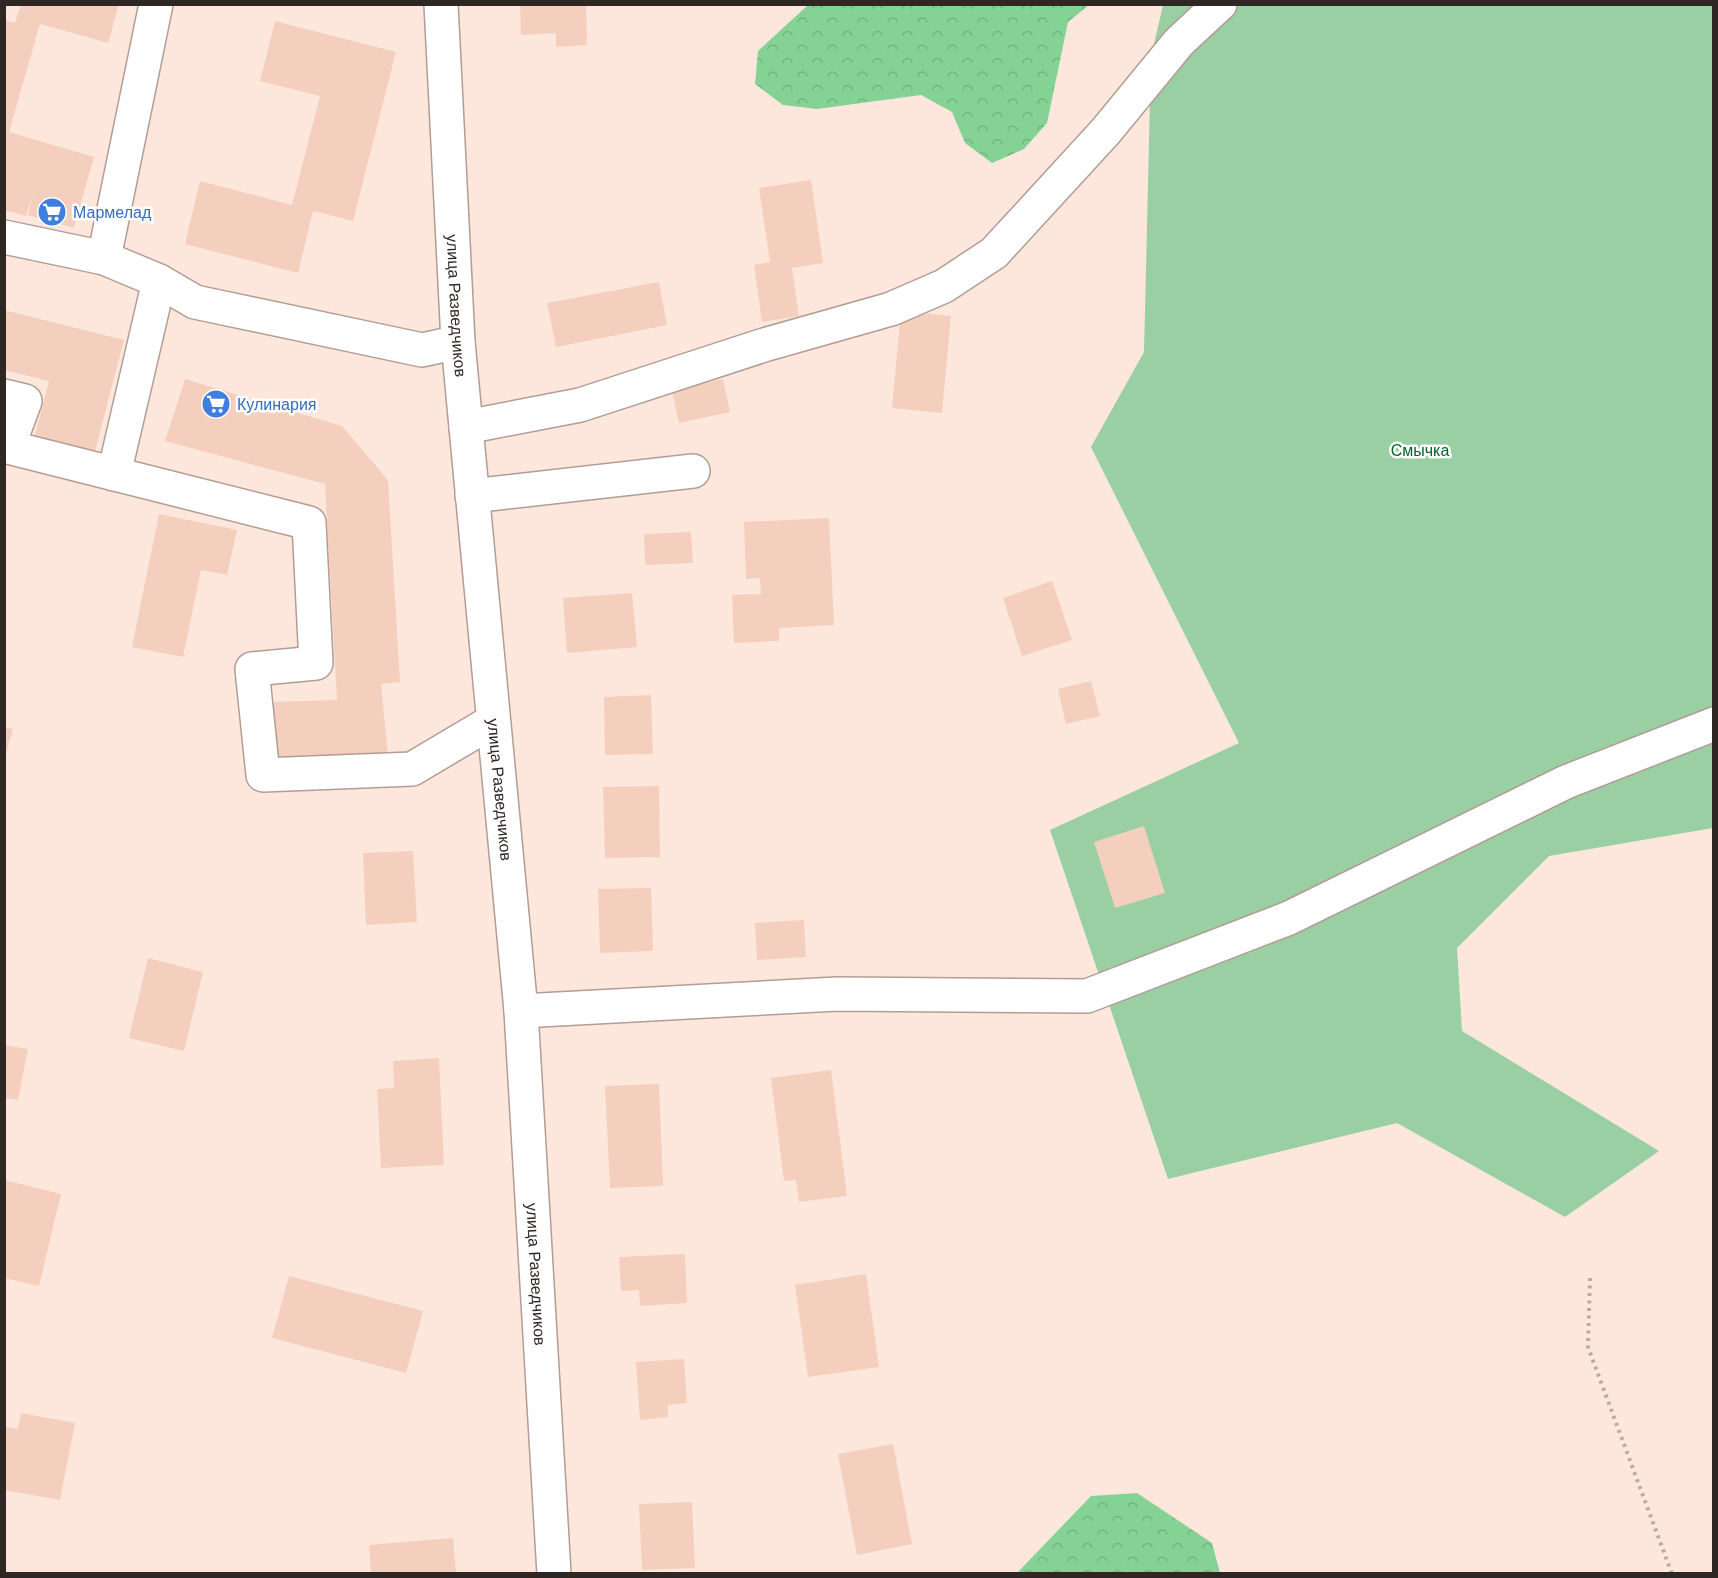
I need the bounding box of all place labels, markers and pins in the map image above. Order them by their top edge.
supermarket icon: Мармелад [36,196,68,228]
place label: Мармелад [73,204,152,221]
supermarket icon: Кулинария [200,388,232,420]
place label: Кулинария [237,396,316,413]

